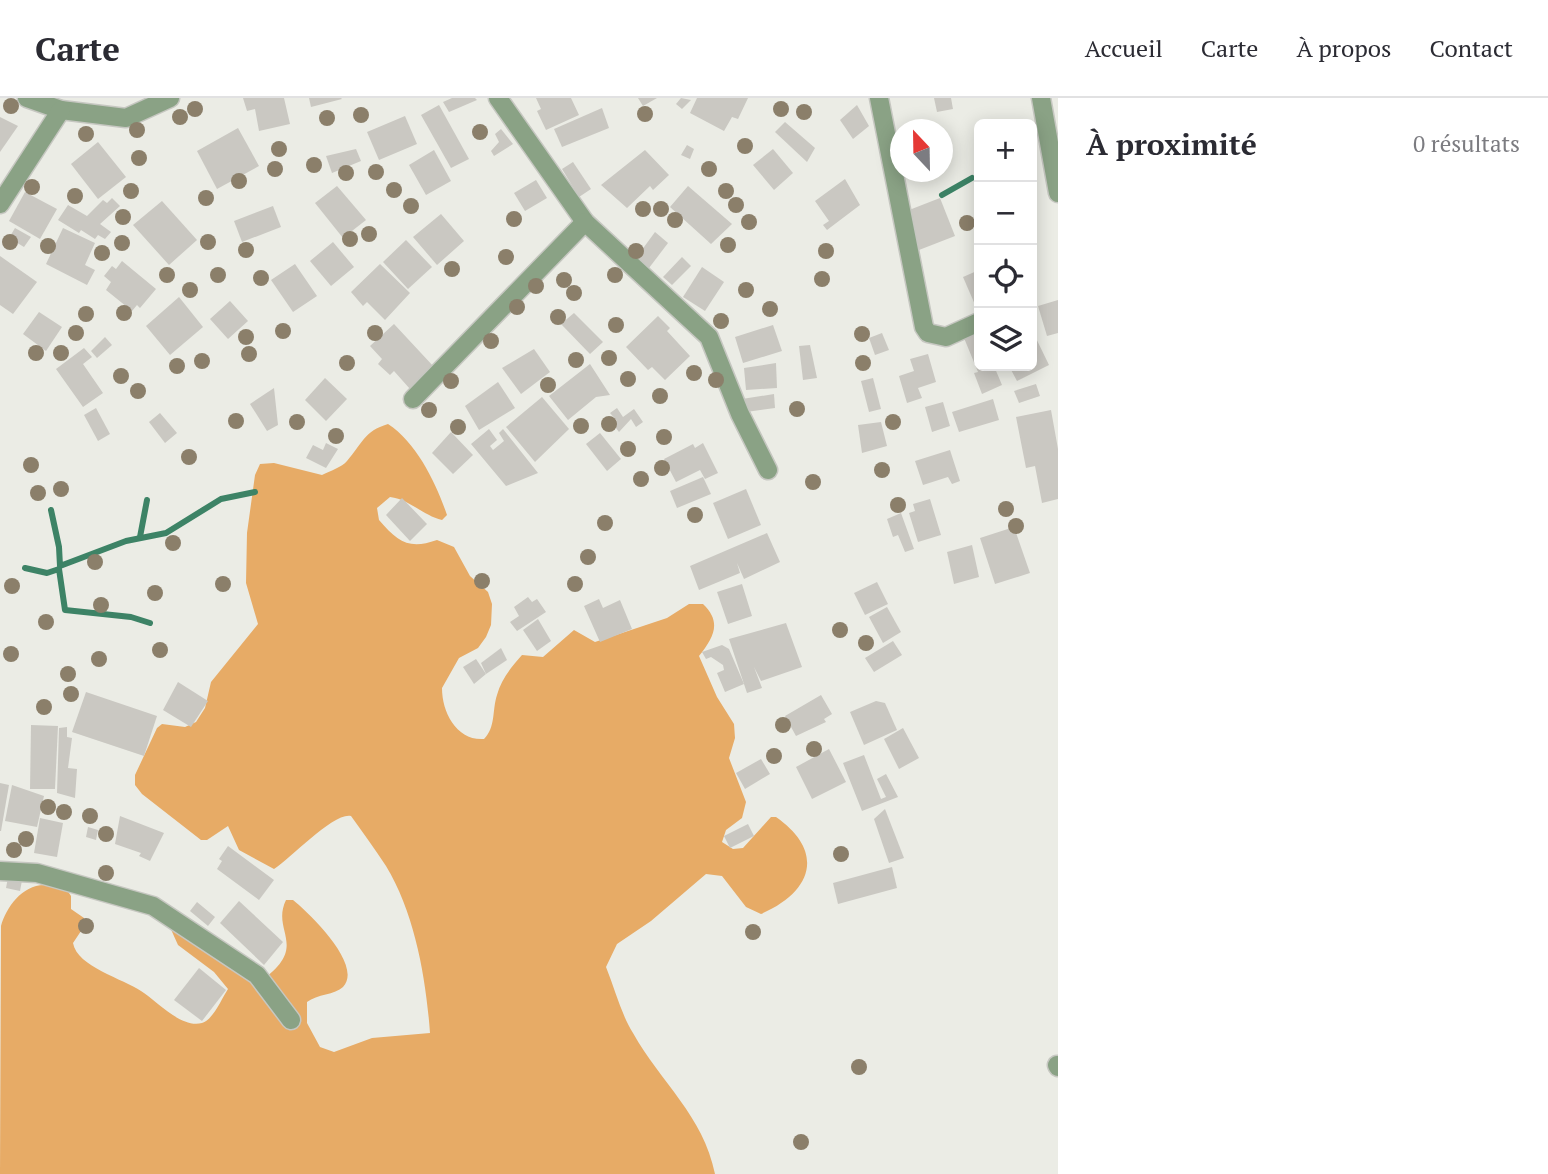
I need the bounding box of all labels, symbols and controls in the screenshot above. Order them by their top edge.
text: Carte [35,27,120,70]
text: Accueil [1085,32,1163,64]
text: Carte [1201,32,1258,64]
text: À propos [1296,32,1392,64]
text: Contact [1430,32,1513,64]
north arrow [890,119,953,182]
map controls [974,119,1037,371]
button: + [974,119,1037,182]
text: À proximité [1086,124,1257,164]
text: 0 résultats [1413,128,1520,159]
button: − [974,182,1037,245]
button: locate [974,245,1037,308]
button: layers [974,308,1037,371]

